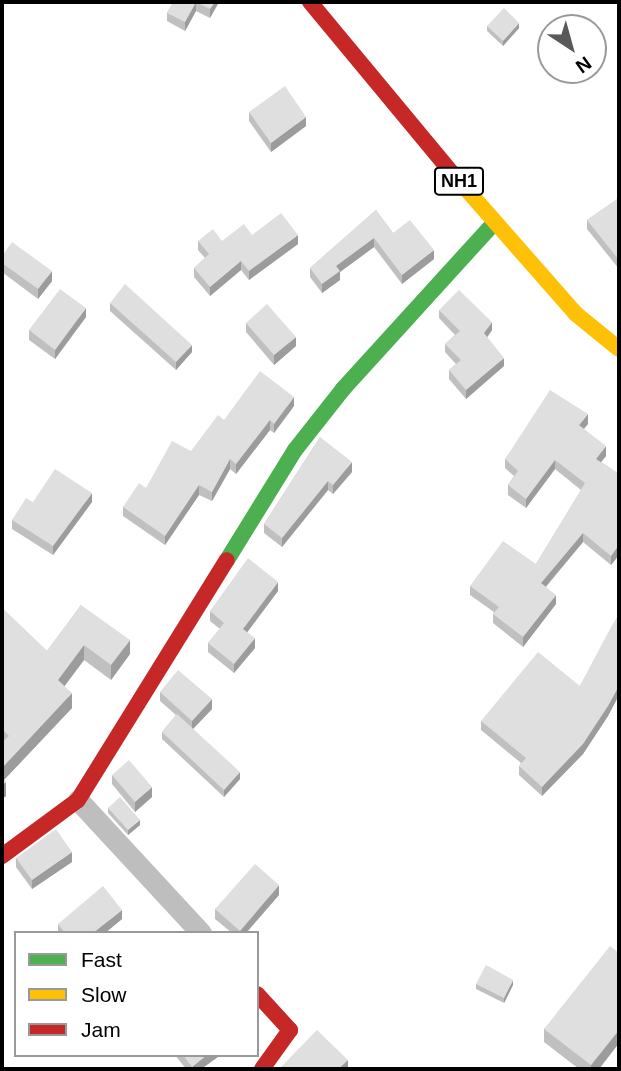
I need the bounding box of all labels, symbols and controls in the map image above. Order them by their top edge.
north arrow [537,14,607,84]
text: N [572,52,595,77]
road number: NH1 [433,166,485,196]
legend [14,931,259,1057]
text: Fast [81,948,122,971]
text: Slow [81,983,127,1006]
text: Jam [81,1018,121,1041]

